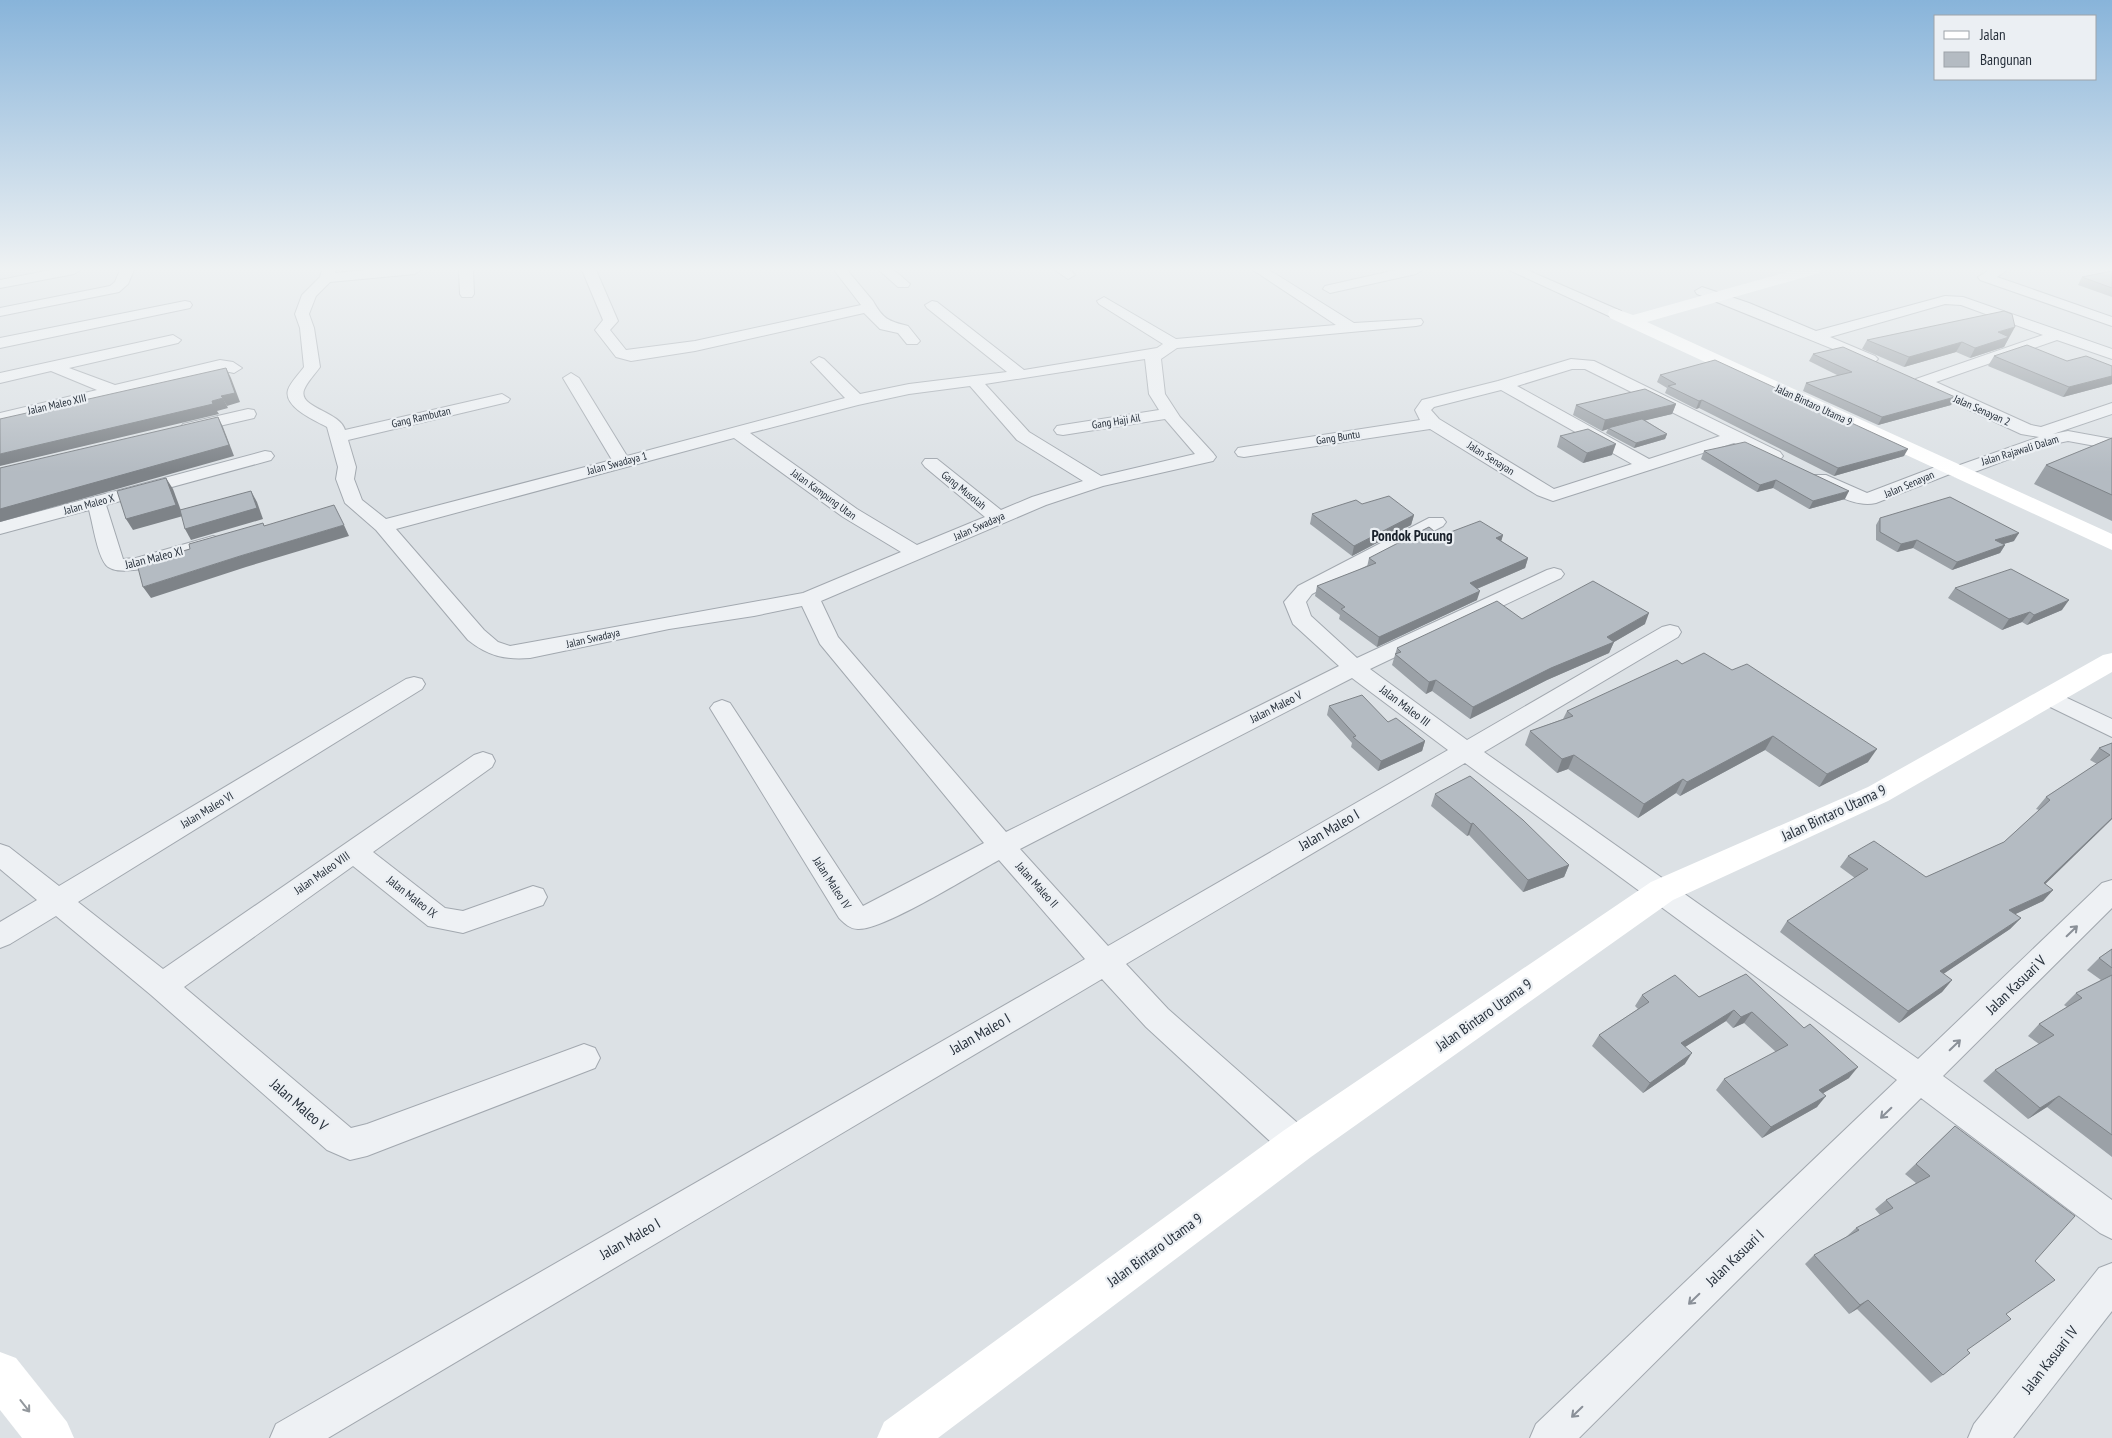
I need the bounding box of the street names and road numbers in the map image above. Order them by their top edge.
street label: Jalan Bintaro Utama 9 [1772,381,1855,429]
street label: Jalan Maleo XIII [25,390,88,418]
street label: Jalan Senayan 2 [1951,391,2012,429]
street label: Gang Rambutan [390,403,452,431]
street label: Gang Haji Ail [1091,410,1142,432]
street label: Gang Buntu [1315,427,1361,447]
street label: Jalan Rajawali Dalam [1979,432,2060,469]
street label: Jalan Senayan [1464,437,1517,478]
street label: Jalan Swadaya 1 [584,448,649,478]
street label: Jalan Kampung Utan [788,465,860,523]
street label: Jalan Senayan [1881,467,1936,501]
street label: Gang Musolah [939,468,989,512]
street label: Jalan Maleo X [61,490,116,518]
street label: Jalan Swadaya [950,509,1007,544]
street label: Jalan Maleo XI [122,543,185,572]
street label: Jalan Swadaya [564,625,621,651]
street label: Jalan Maleo III [1376,681,1434,729]
street label: Jalan Maleo V [1246,687,1305,726]
street label: Jalan Bintaro Utama 9 [1778,780,1889,846]
street label: Jalan Maleo VI [177,788,236,832]
street label: Jalan Maleo I [1294,805,1363,855]
street label: Jalan Maleo VIII [290,848,352,898]
street label: Jalan Maleo IV [809,853,855,912]
street label: Jalan Maleo II [1012,858,1062,911]
street label: Jalan Maleo IX [383,872,440,921]
street label: Jalan Kasuari V [1981,951,2050,1019]
street label: Jalan Bintaro Utama 9 [1431,974,1536,1055]
street label: Jalan Maleo I [945,1009,1014,1059]
street label: Jalan Maleo V [266,1074,332,1135]
street label: Jalan Bintaro Utama 9 [1102,1209,1206,1291]
street label: Jalan Maleo I [595,1214,664,1264]
street label: Jalan Kasuari I [1701,1225,1768,1291]
street label: Jalan Kasuari IV [2017,1322,2082,1398]

